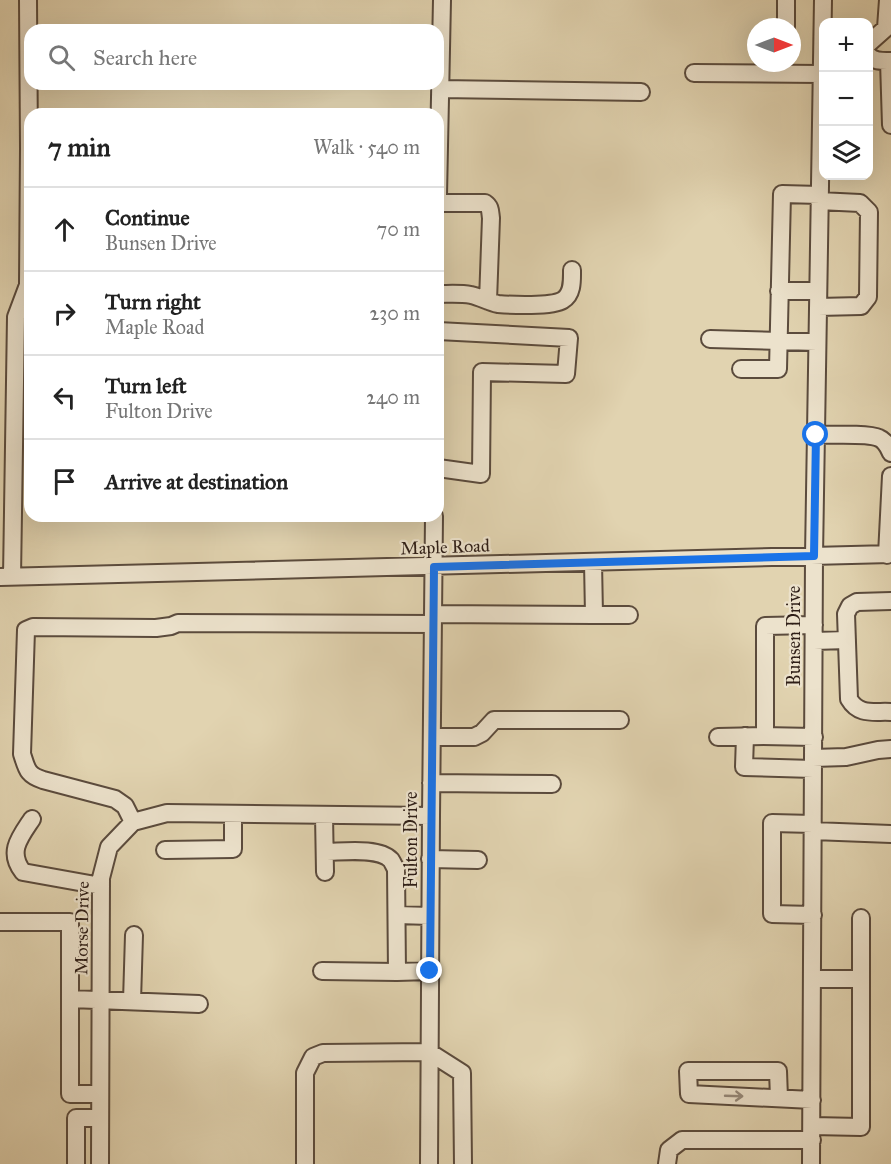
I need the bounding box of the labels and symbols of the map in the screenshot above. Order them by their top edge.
north arrow [747,18,801,72]
route start [802,421,828,447]
street label: Maple Road [400,534,490,560]
street label: Bunsen Drive [783,586,805,686]
street label: Fulton Drive [400,792,422,888]
street label: Morse Drive [70,881,94,975]
route end [416,957,442,983]
one-way arrow [723,1090,743,1101]

